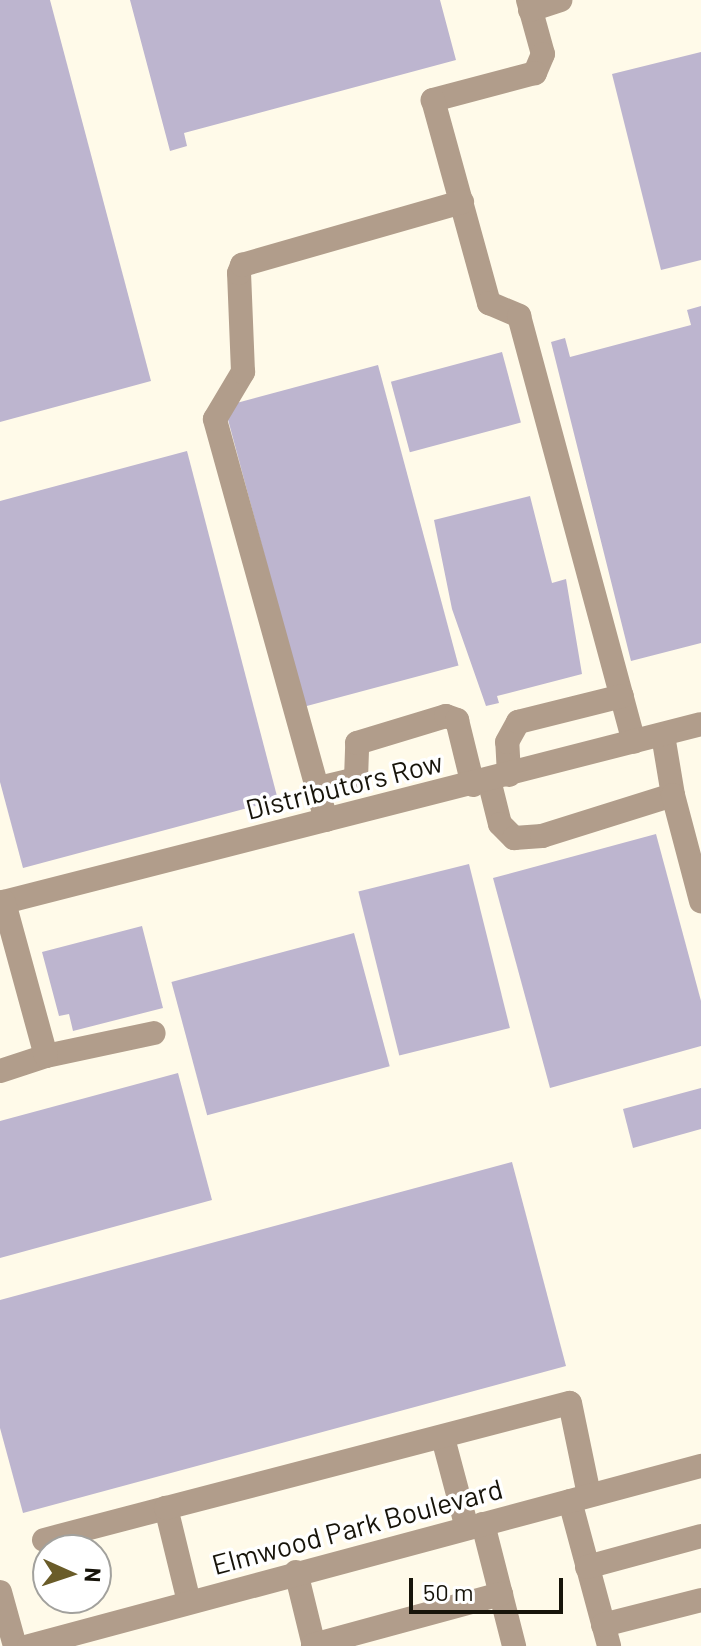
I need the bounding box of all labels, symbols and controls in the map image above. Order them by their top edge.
street label: Distributors Row [242,744,446,826]
street label: Elmwood Park Boulevard [208,1471,506,1581]
north arrow [32,1534,112,1614]
scale bar [413,1562,567,1612]
text: N [81,1567,107,1583]
text: 50 m [423,1577,474,1606]

